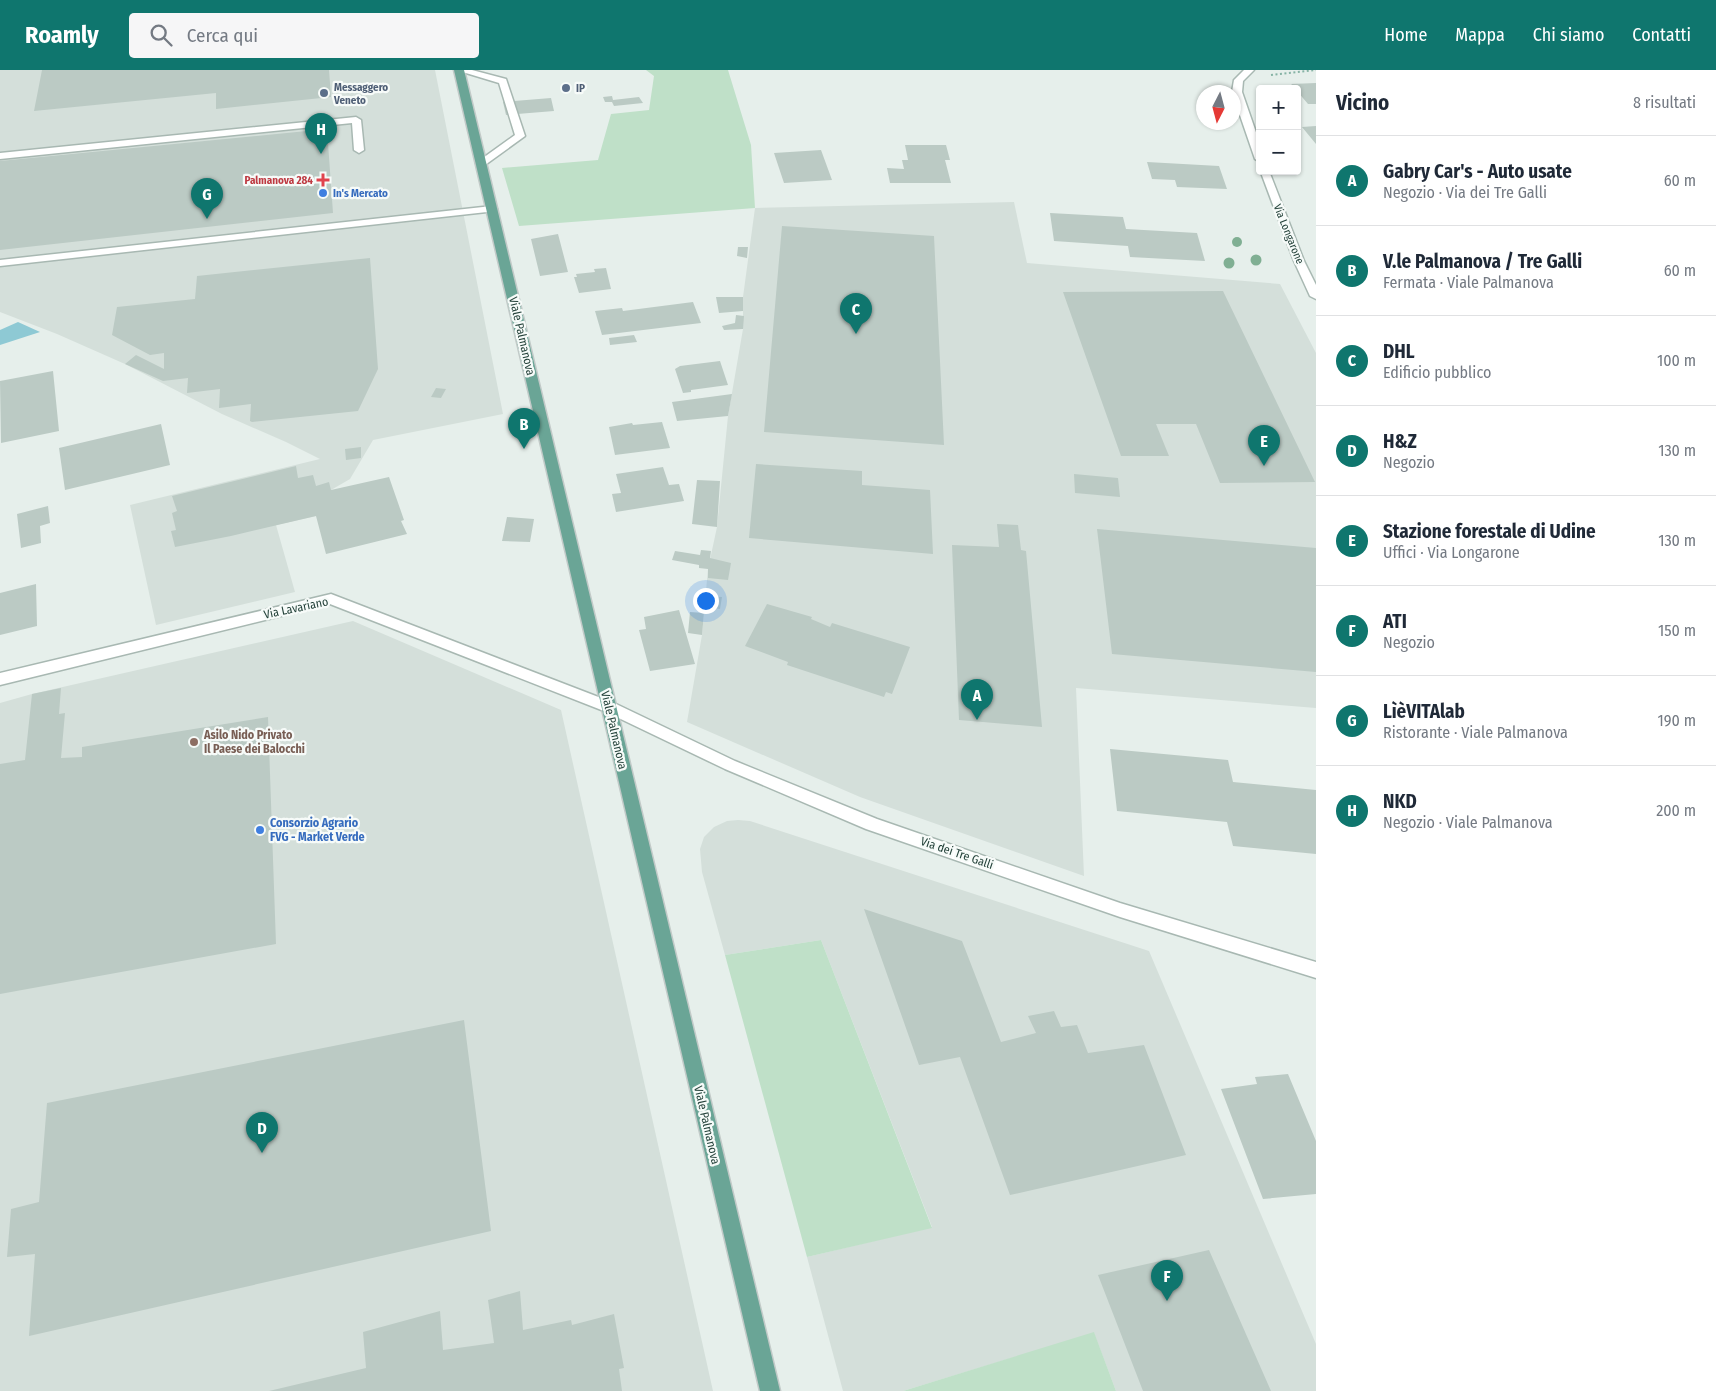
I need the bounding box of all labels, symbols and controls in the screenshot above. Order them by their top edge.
search box [129,13,479,58]
text: Roamly [25,21,99,49]
icon: search [147,21,175,49]
text: Cerca qui [187,24,258,47]
text: Home [1384,24,1427,46]
text: Mappa [1455,24,1505,46]
text: Chi siamo [1533,24,1604,46]
text: Contatti [1632,24,1691,46]
place label: Messaggero Veneto [333,81,388,107]
marker: IP [560,82,572,94]
place label: IP [576,82,585,95]
north arrow [1196,85,1241,130]
map controls [1256,85,1301,175]
button: + [1256,85,1301,130]
marker: Messaggero Veneto [318,87,330,99]
text: Vicino [1336,90,1389,116]
text: 8 risultati [1633,93,1696,112]
pin: H [305,113,337,154]
button: − [1256,130,1301,175]
text: Gabry Car's - Auto usate [1383,160,1572,183]
text: A [1348,171,1356,190]
text: 60 m [1664,171,1696,190]
place label: Palmanova 284 [244,174,313,187]
marker: Palmanova 284 [317,174,329,186]
pin: G [191,178,223,219]
text: Negozio · Via dei Tre Galli [1383,183,1547,202]
marker: In's Mercato [317,187,329,199]
place label: In's Mercato [333,187,388,200]
street label: Via Longarone [1271,202,1306,266]
text: V.le Palmanova / Tre Galli [1383,250,1582,273]
text: B [1348,261,1356,280]
text: 60 m [1664,261,1696,280]
text: Fermata · Viale Palmanova [1383,273,1554,292]
pin: C [840,293,872,334]
street label: Viale Palmanova [506,295,538,377]
text: DHL [1383,340,1415,363]
text: C [1348,351,1356,370]
text: 100 m [1657,351,1696,370]
text: Edificio pubblico [1383,363,1491,382]
pin: B [508,408,540,449]
pin: E [1248,425,1280,466]
text: H&Z [1383,430,1417,453]
text: D [1347,441,1357,460]
text: 130 m [1658,441,1696,460]
text: Negozio [1383,453,1435,472]
text: Stazione forestale di Udine [1383,520,1596,543]
text: E [1348,531,1356,550]
text: 130 m [1658,531,1696,550]
text: Uffici · Via Longarone [1383,543,1520,562]
your location [693,588,719,614]
street label: Via Lavariano [262,594,330,622]
text: ATI [1383,610,1407,633]
text: F [1348,621,1356,640]
text: 150 m [1658,621,1696,640]
text: Negozio [1383,633,1435,652]
pin: A [961,679,993,720]
street label: Viale Palmanova [598,689,630,771]
text: LìèVITAlab [1383,700,1465,723]
text: G [1347,711,1357,730]
text: 190 m [1658,711,1696,730]
text: Ristorante · Viale Palmanova [1383,723,1568,742]
place label: Asilo Nido Privato Il Paese dei Balocchi [203,728,305,756]
marker: Asilo Nido Privato Il Paese dei Balocchi [188,736,200,748]
text: NKD [1383,790,1417,813]
text: H [1347,801,1357,820]
text: 200 m [1656,801,1696,820]
text: Negozio · Viale Palmanova [1383,813,1553,832]
place label: Consorzio Agrario FVG - Market Verde [270,816,365,844]
marker: Consorzio Agrario FVG - Market Verde [254,824,266,836]
street label: Via dei Tre Galli [919,834,995,872]
street label: Viale Palmanova [691,1084,723,1166]
pin: D [246,1112,278,1153]
pin: F [1151,1260,1183,1301]

